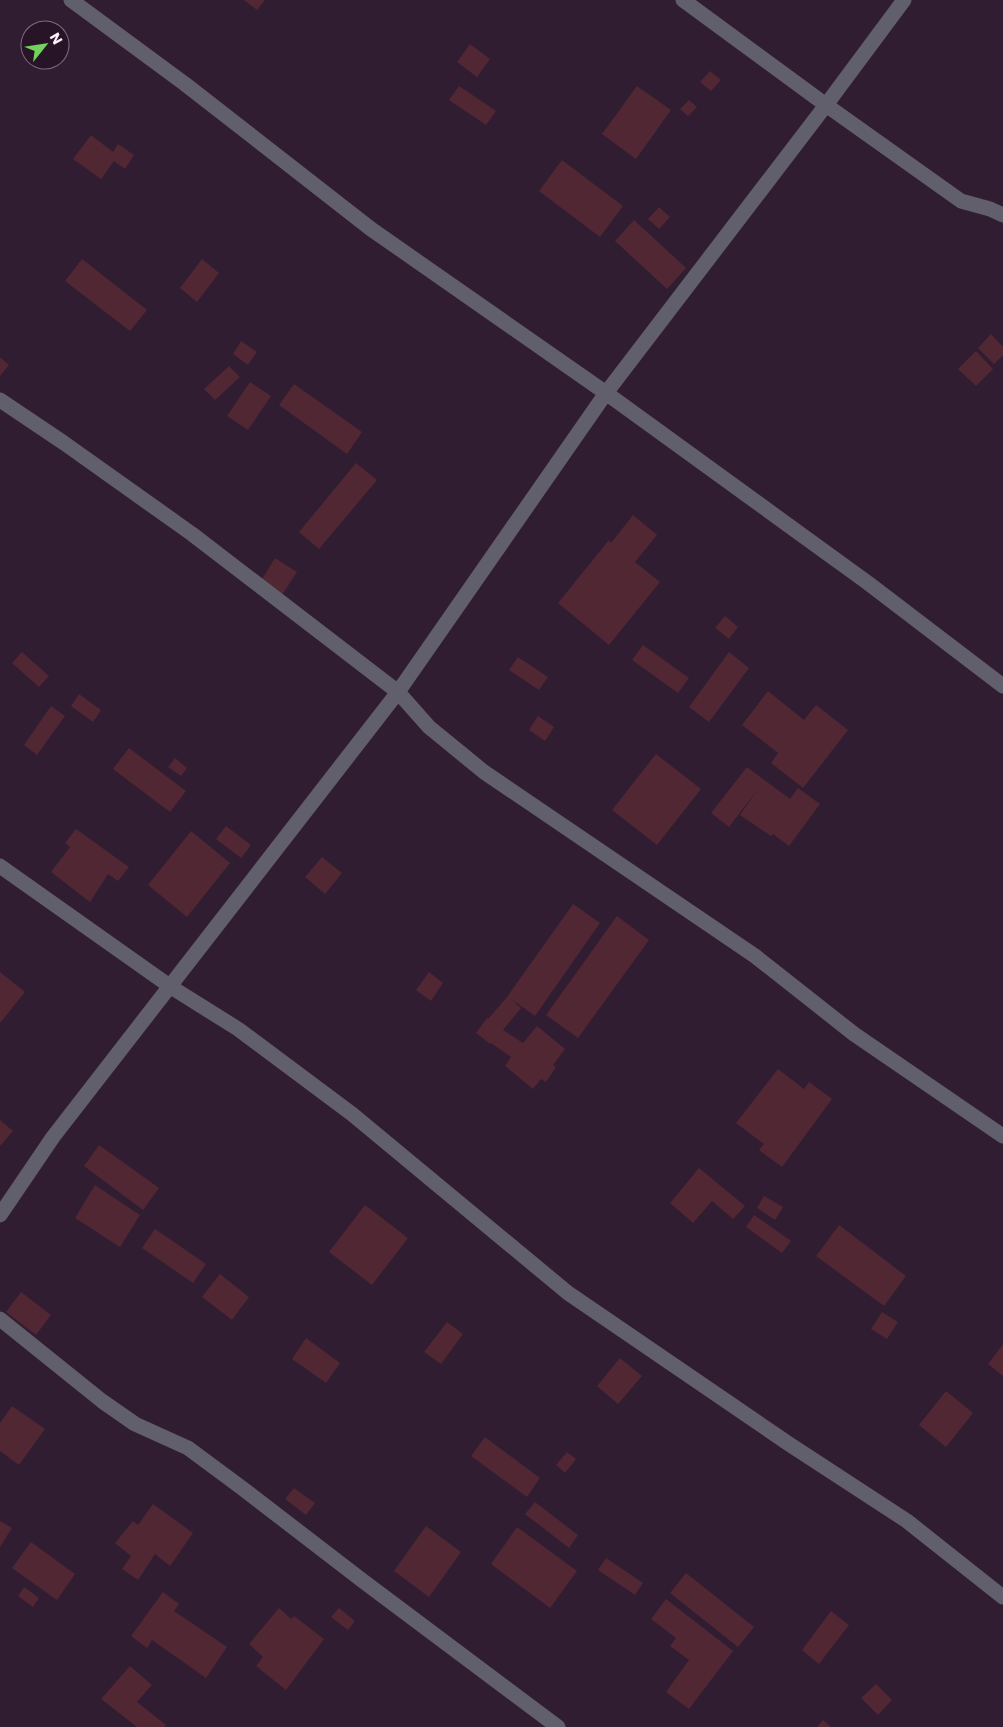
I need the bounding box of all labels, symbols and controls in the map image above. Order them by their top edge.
north arrow [20,20,70,70]
text: N [45,29,68,48]

